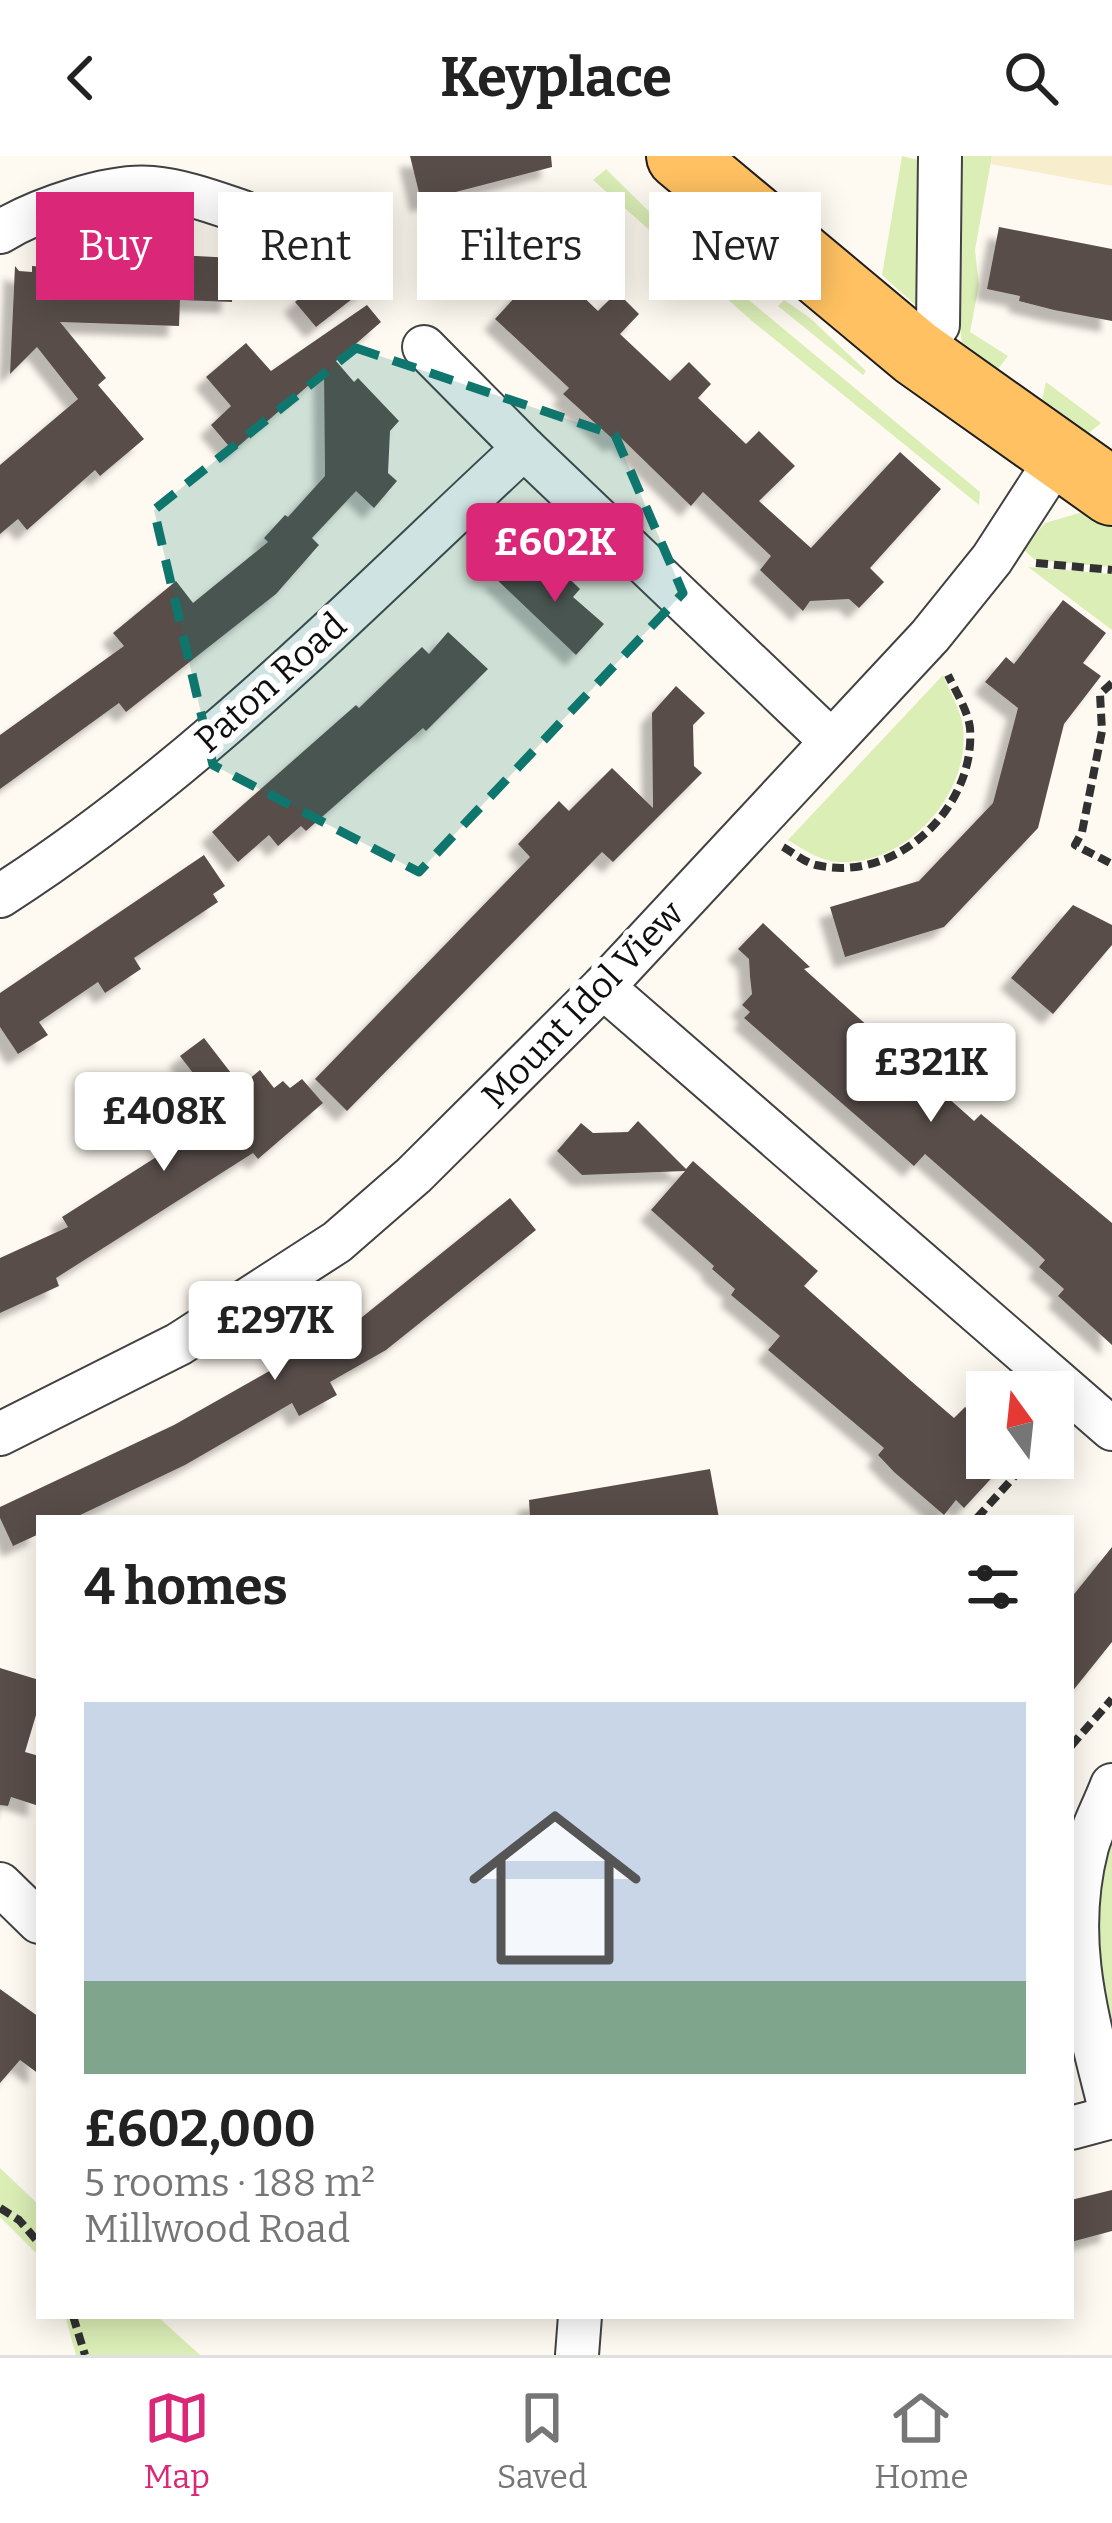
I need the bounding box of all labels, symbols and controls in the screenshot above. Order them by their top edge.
icon: back [48,45,114,111]
icon: search [998,45,1064,111]
text: Keyplace [440,46,672,110]
chip: Buy [36,192,194,300]
chip: Rent [218,192,393,300]
chip: Filters [417,192,625,300]
chip: New [649,192,821,300]
pin: £602K [471,503,639,605]
text: £602K [493,519,617,565]
street label: Paton Road [186,603,355,762]
street label: Mount Idol View [473,892,693,1117]
pin: £321K [847,1023,1015,1125]
text: £321K [874,1039,988,1085]
pin: £408K [80,1072,248,1174]
text: £408K [102,1088,226,1134]
pin: £297K [191,1281,359,1383]
text: £297K [216,1297,334,1343]
north arrow [966,1371,1074,1479]
map controls [966,1371,1074,1479]
icon: filters [960,1554,1026,1620]
text: 4 homes [84,1556,288,1618]
icon: home [447,1780,663,1996]
text: £602,000 [84,2098,316,2160]
text: 5 rooms · 188 m² [84,2160,375,2206]
text: Millwood Road [84,2206,350,2252]
tab: Map [143,2385,210,2497]
tab: Saved [497,2385,587,2497]
tab: Home [874,2385,969,2497]

